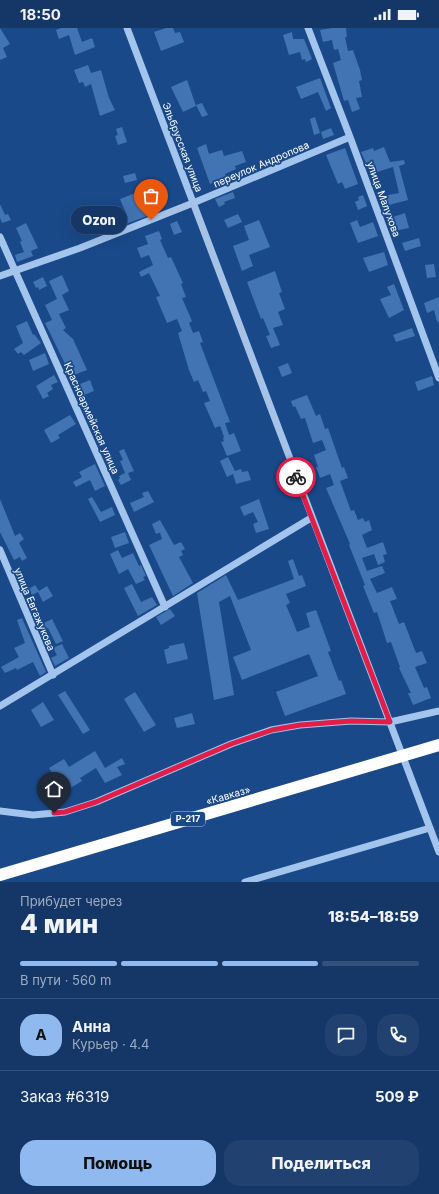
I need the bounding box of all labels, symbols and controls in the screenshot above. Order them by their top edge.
text: 18:50 [20,5,61,24]
street label: Эльбрусская улица [160,100,206,194]
street label: переулок Андропова [211,138,311,190]
street label: улица Малухова [365,160,403,238]
pin [134,179,168,220]
icon: bag [140,185,162,207]
callout: Ozon [71,206,127,234]
text: Ozon [82,212,116,228]
street label: Красноармейская улица [62,360,122,476]
courier [276,457,316,497]
icon: bike [285,466,307,488]
street label: улица Евгажукова [12,566,58,652]
pin [37,772,71,813]
icon: home [43,778,65,800]
street label: «Кавказ» [204,783,252,807]
road number: Р-217 [171,812,205,826]
text: Прибудет через [20,893,122,909]
text: 18:54–18:59 [328,907,419,926]
text: 4 мин [20,908,98,939]
text: В пути · 560 m [20,972,111,988]
button: chat [325,1014,367,1056]
button: phone [377,1014,419,1056]
text: Анна [72,1017,111,1036]
text: А [35,1025,47,1044]
text: Курьер · 4.4 [72,1036,149,1052]
text: Заказ #6319 [20,1087,109,1106]
text: 509 ₽ [375,1087,419,1106]
button: Помощь [20,1140,216,1186]
button: Поделиться [224,1140,419,1186]

